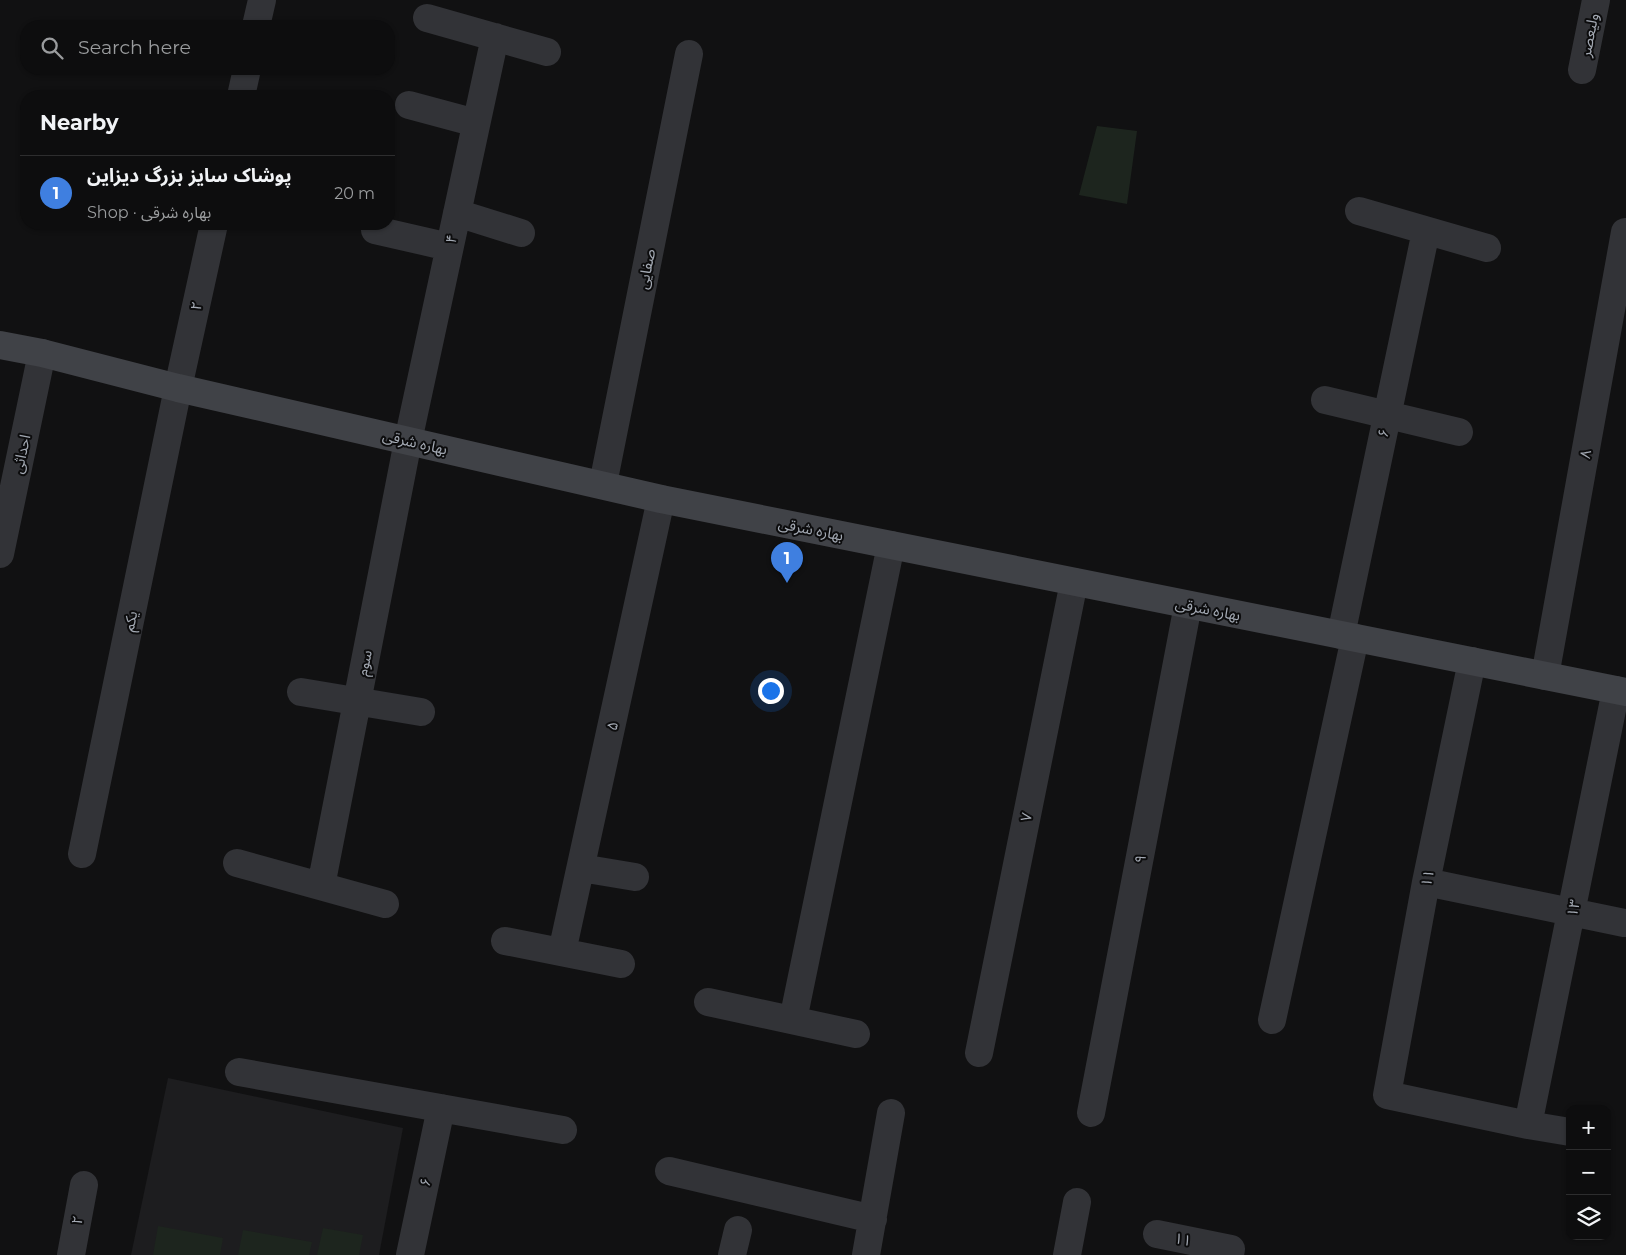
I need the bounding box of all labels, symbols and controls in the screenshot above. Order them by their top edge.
street label: ولیعصر [1575,11,1603,59]
search box [20,20,395,75]
icon: search [38,34,66,62]
text: Search here [78,36,191,59]
text: Nearby [40,110,119,135]
text: پوشاک سایز بزرگ دیزاین [87,164,292,187]
text: 1 [53,184,59,203]
text: 20 m [334,184,375,203]
text: Shop · بهاره شرقی [87,203,211,222]
street label: ۴ [441,233,461,245]
street label: صفایی [633,247,659,291]
street label: ۲ [186,300,206,312]
street label: بهاره شرقی [381,425,449,459]
street label: ۶ [1373,427,1393,439]
street label: احداثی [8,433,34,475]
street label: ۸ [1575,448,1595,460]
street label: بهاره شرقی [777,513,845,545]
pin: 1 [771,542,803,583]
street label: بهاره شرقی [1174,593,1242,625]
street label: یکم [119,609,143,633]
street label: سوم [352,648,378,678]
your location [758,678,784,704]
street label: ۵ [602,720,622,732]
street label: ۷ [1016,811,1036,823]
street label: ۹ [1130,853,1150,865]
street label: ۱۱ [1416,868,1438,888]
street label: ۱۳ [1562,897,1584,918]
map controls [1566,1105,1611,1240]
button: + [1566,1105,1611,1150]
button: − [1566,1150,1611,1195]
street label: ۶ [415,1176,435,1188]
button: layers [1566,1195,1611,1240]
street label: ۲ [67,1214,87,1226]
street label: ۱۱ [1173,1228,1193,1250]

